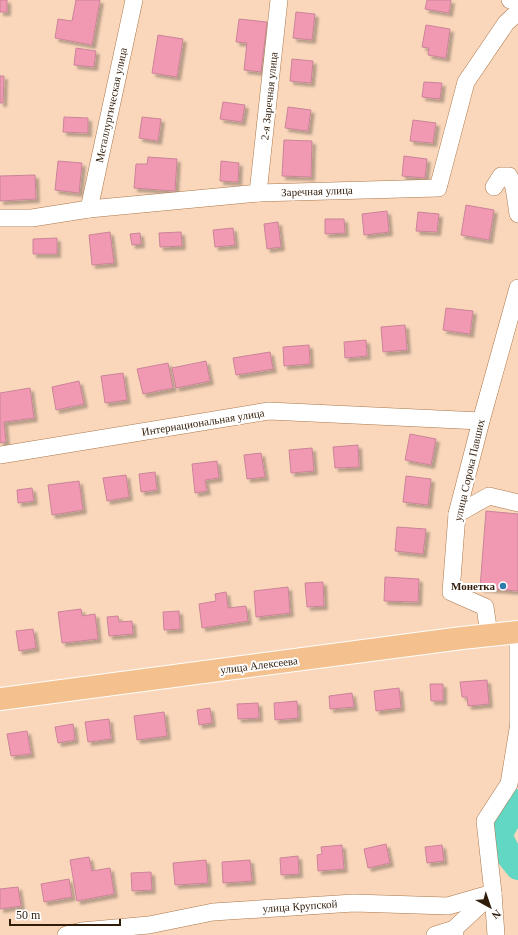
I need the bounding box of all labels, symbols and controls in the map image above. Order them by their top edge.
street label: Металлургическая улица [93,46,129,164]
street label: 2-я Заречная улица [258,51,280,141]
street label: Заречная улица [281,184,353,198]
street label: Интернациональная улица [141,406,265,438]
street label: улица Сорока Павших [451,417,487,522]
place label: Монетка [451,580,495,592]
marker: Монетка [498,581,508,591]
street label: улица Алексеева [220,654,299,676]
north arrow [470,887,510,927]
street label: улица Крупской [262,897,338,915]
scale bar [10,901,120,927]
text: 50 m [16,908,41,922]
text: N [489,908,503,922]

